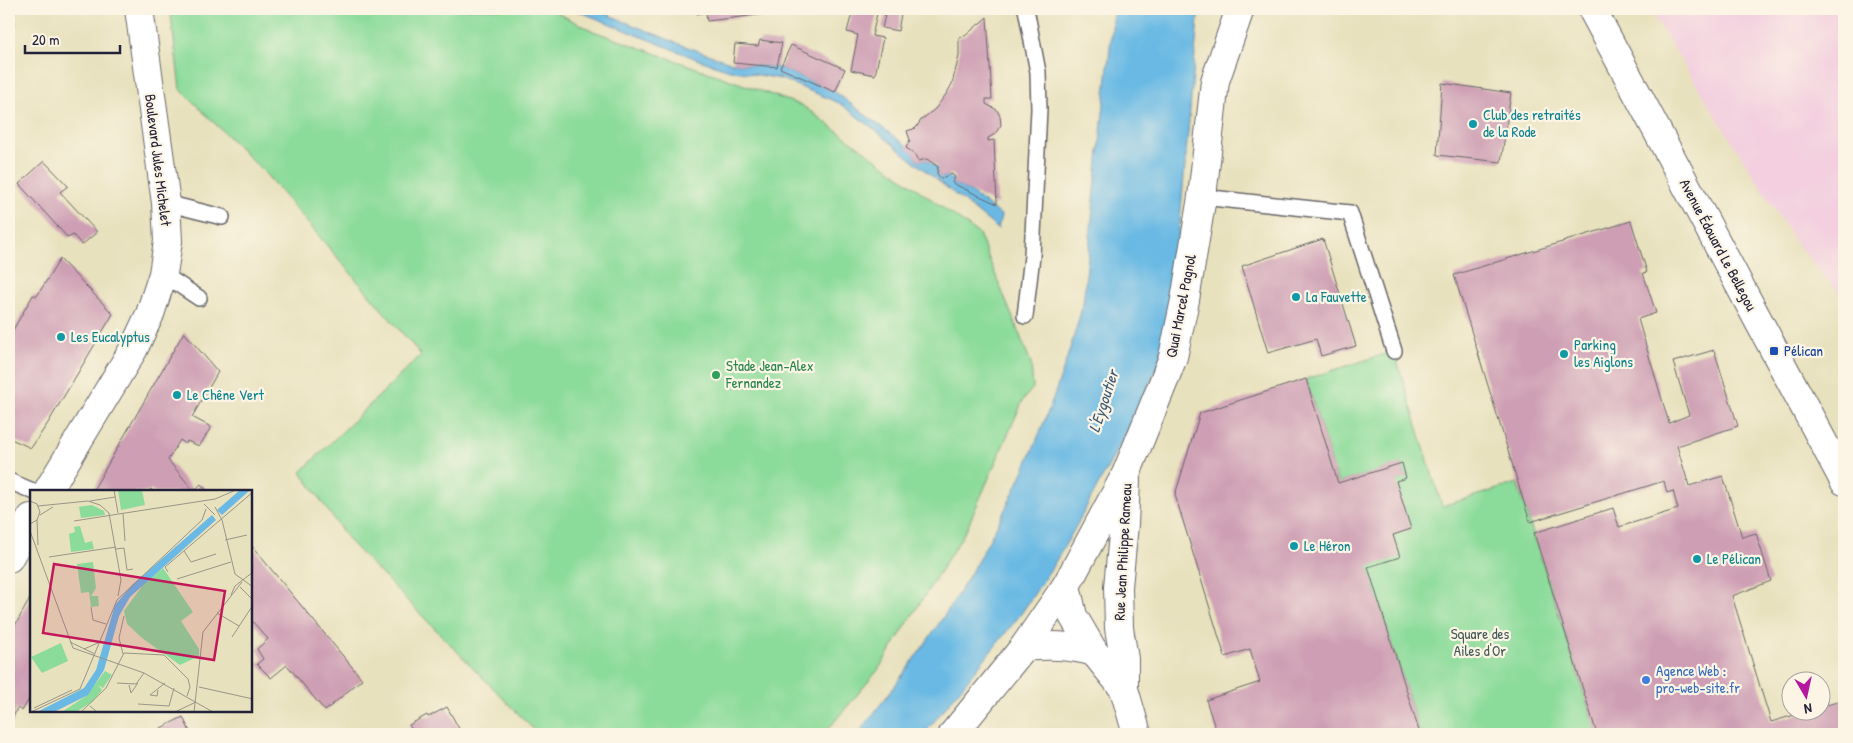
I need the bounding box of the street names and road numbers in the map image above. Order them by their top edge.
street label: Boulevard Jules Michelet [140,93,177,228]
street label: Avenue Édouard Le Bellegou [1675,175,1762,314]
street label: Quai Marcel Pagnol [1160,252,1201,359]
street label: Rue Jean Philippe Rameau [1108,483,1137,621]

